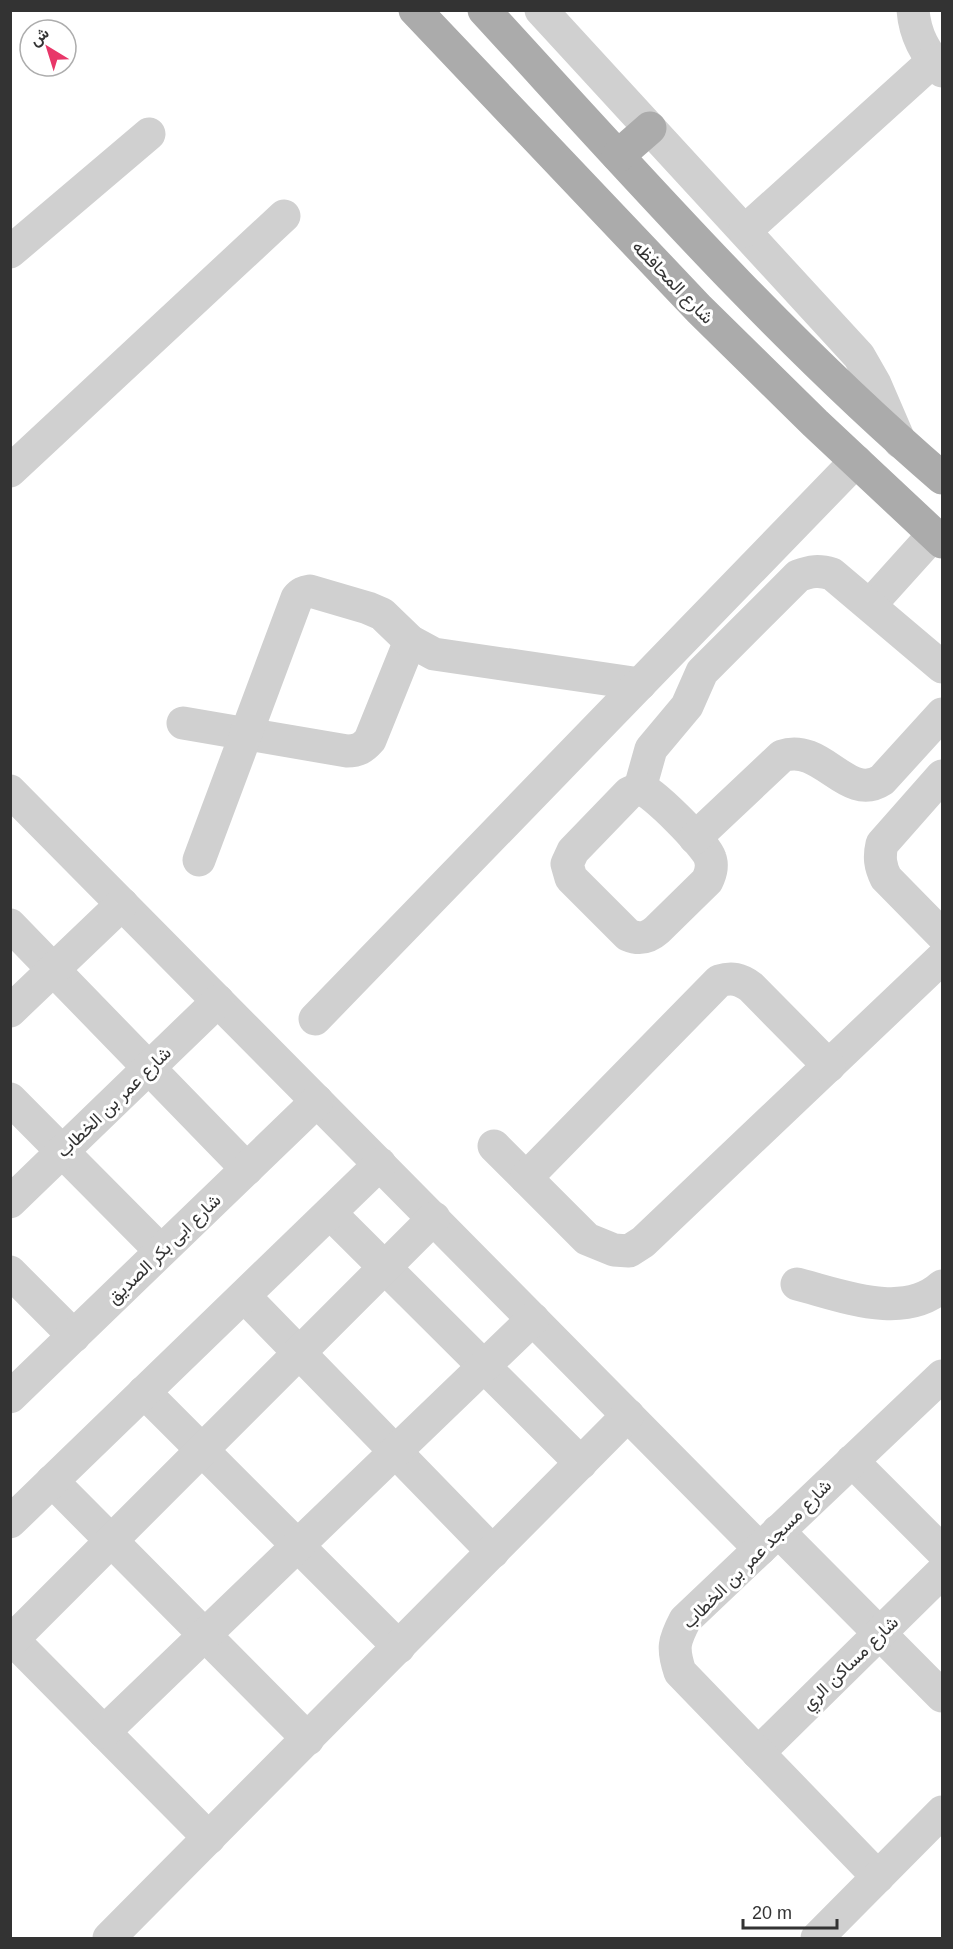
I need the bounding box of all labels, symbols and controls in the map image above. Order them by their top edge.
north arrow [18,18,78,78]
text: ش [26,24,53,50]
street label: شارع المحافظه [627,236,718,329]
street label: شارع عمر بن الخطاب [53,1043,176,1163]
street label: شارع ابى بكر الصديق [103,1190,226,1310]
street label: شارع مسجد عمر بن الخطاب [679,1476,837,1634]
street label: شارع مساكن الري [798,1612,906,1717]
scale bar [743,1892,838,1930]
text: 20 m [752,1903,792,1923]

